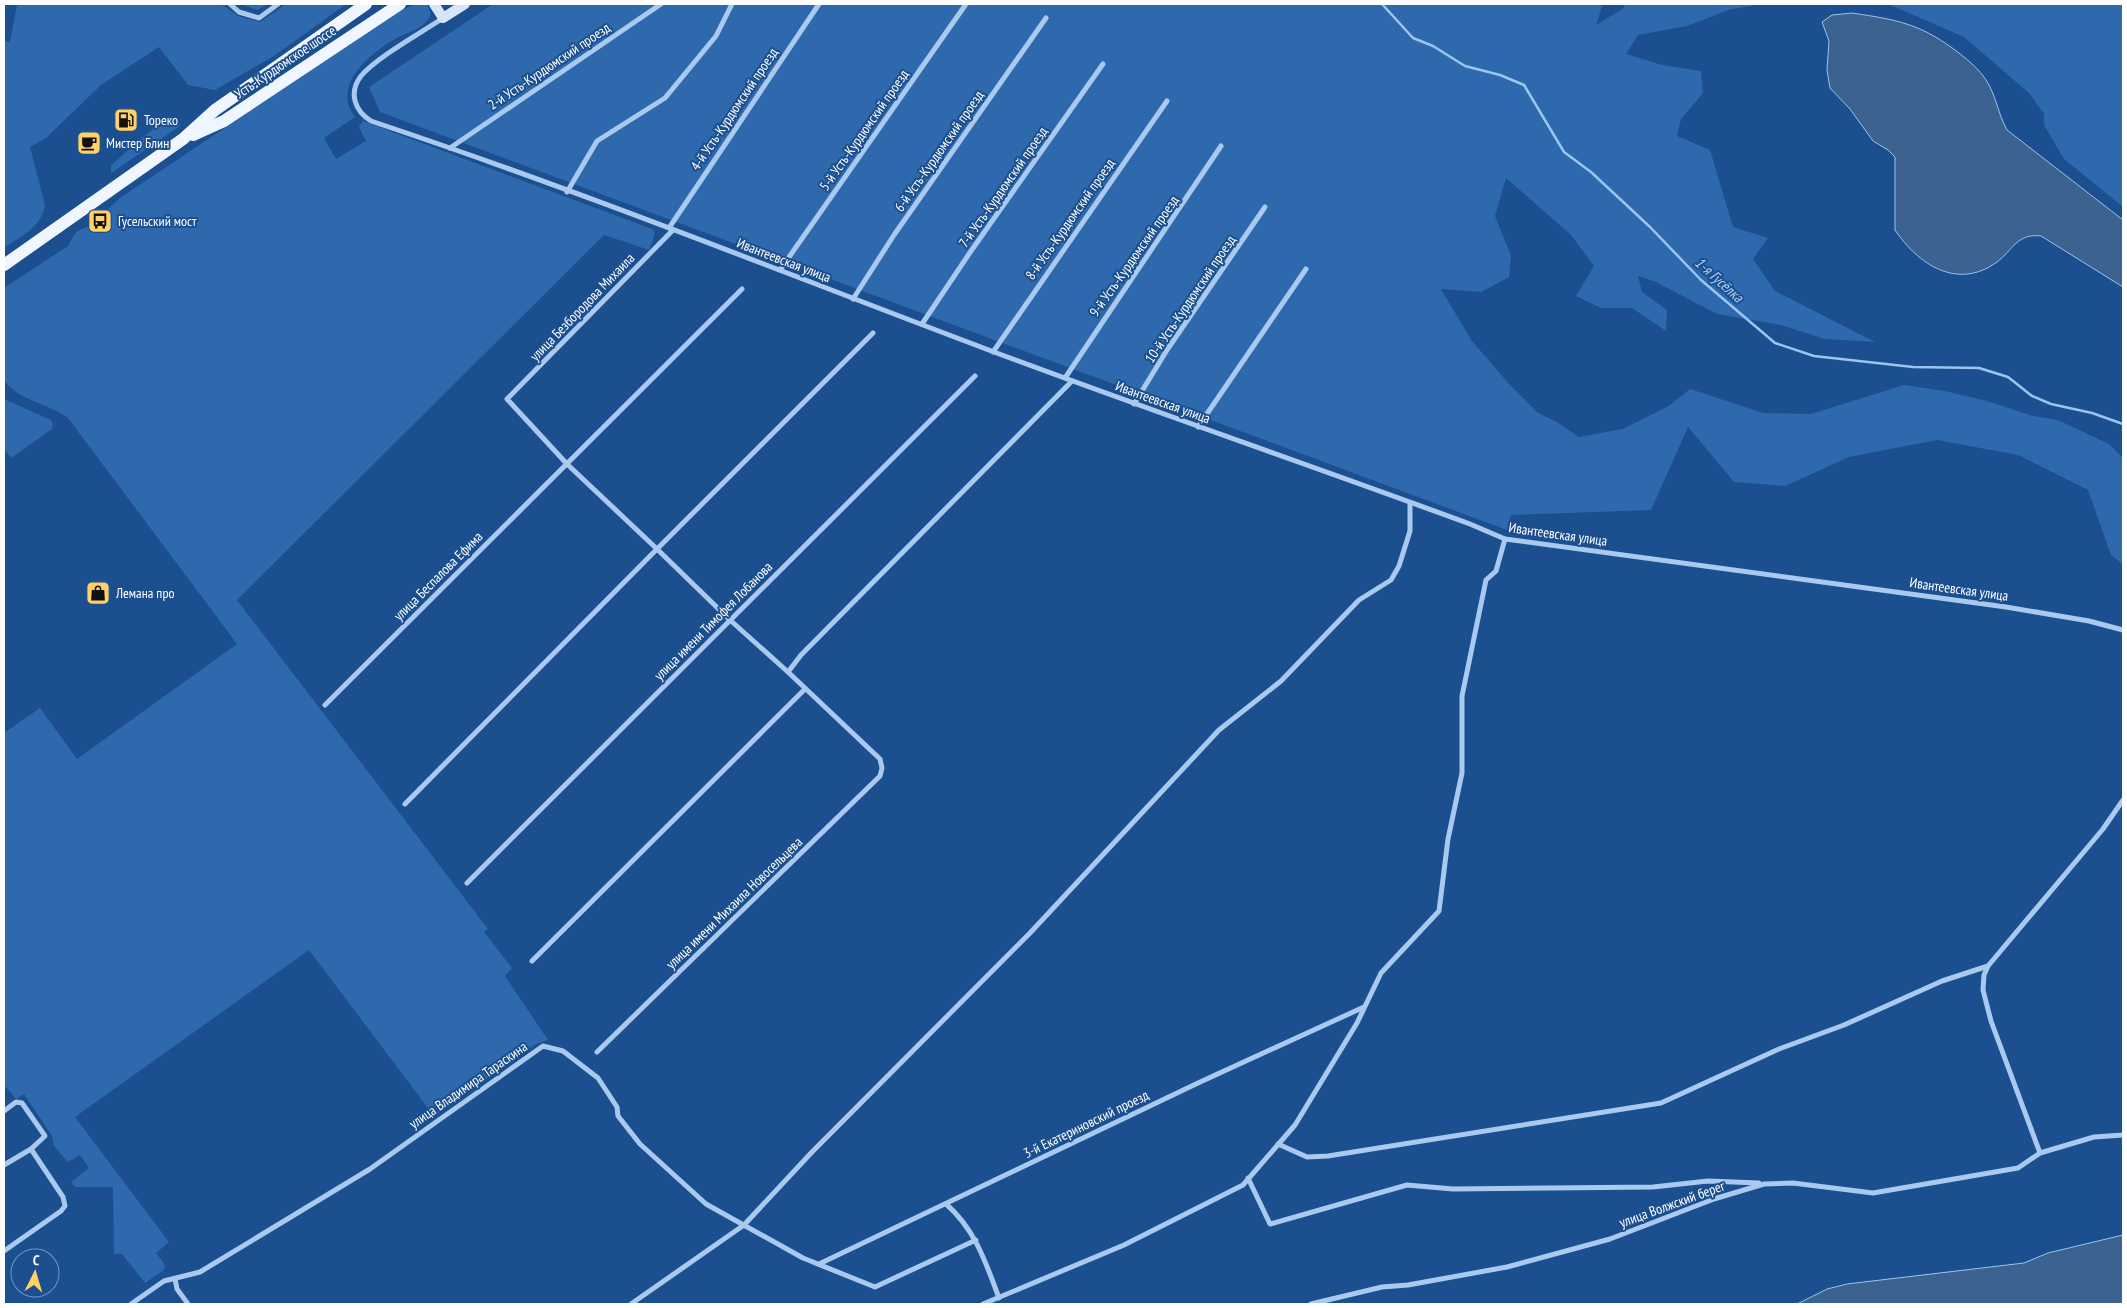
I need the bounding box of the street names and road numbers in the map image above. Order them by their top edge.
street label: 2-й Усть-Курдюмский проезд [484,18,614,114]
street label: Усть-Курдюмское шоссе [231,21,339,103]
street label: 4-й Усть-Курдюмский проезд [686,44,782,174]
street label: 5-й Усть-Курдюмский проезд [815,66,913,194]
street label: 6-й Усть-Курдюмский проезд [890,87,988,215]
street label: 7-й Усть-Курдюмский проезд [955,123,1051,251]
street label: 8-й Усть-Курдюмский проезд [1021,155,1119,283]
street label: 9-й Усть-Курдюмский проезд [1085,192,1183,320]
street label: 10-й Усть-Курдюмский проезд [1141,232,1239,366]
street label: Ивантеевская улица [734,234,834,286]
street label: улица Безбородова Михаила [526,249,638,365]
street label: Ивантеевская улица [1113,377,1213,427]
street label: Ивантеевская улица [1508,518,1608,550]
street label: улица Беспалова Ефима [390,528,486,624]
street label: улица имени Тимофея Лобанова [650,558,776,684]
street label: Ивантеевская улица [1909,573,2009,605]
street label: улица имени Михаила Новосельцева [662,833,806,973]
street label: улица Владимира Тараскина [405,1037,531,1133]
street label: 3-й Екатериновский проезд [1020,1086,1152,1162]
street label: улица Волжский берег [1617,1176,1728,1231]

